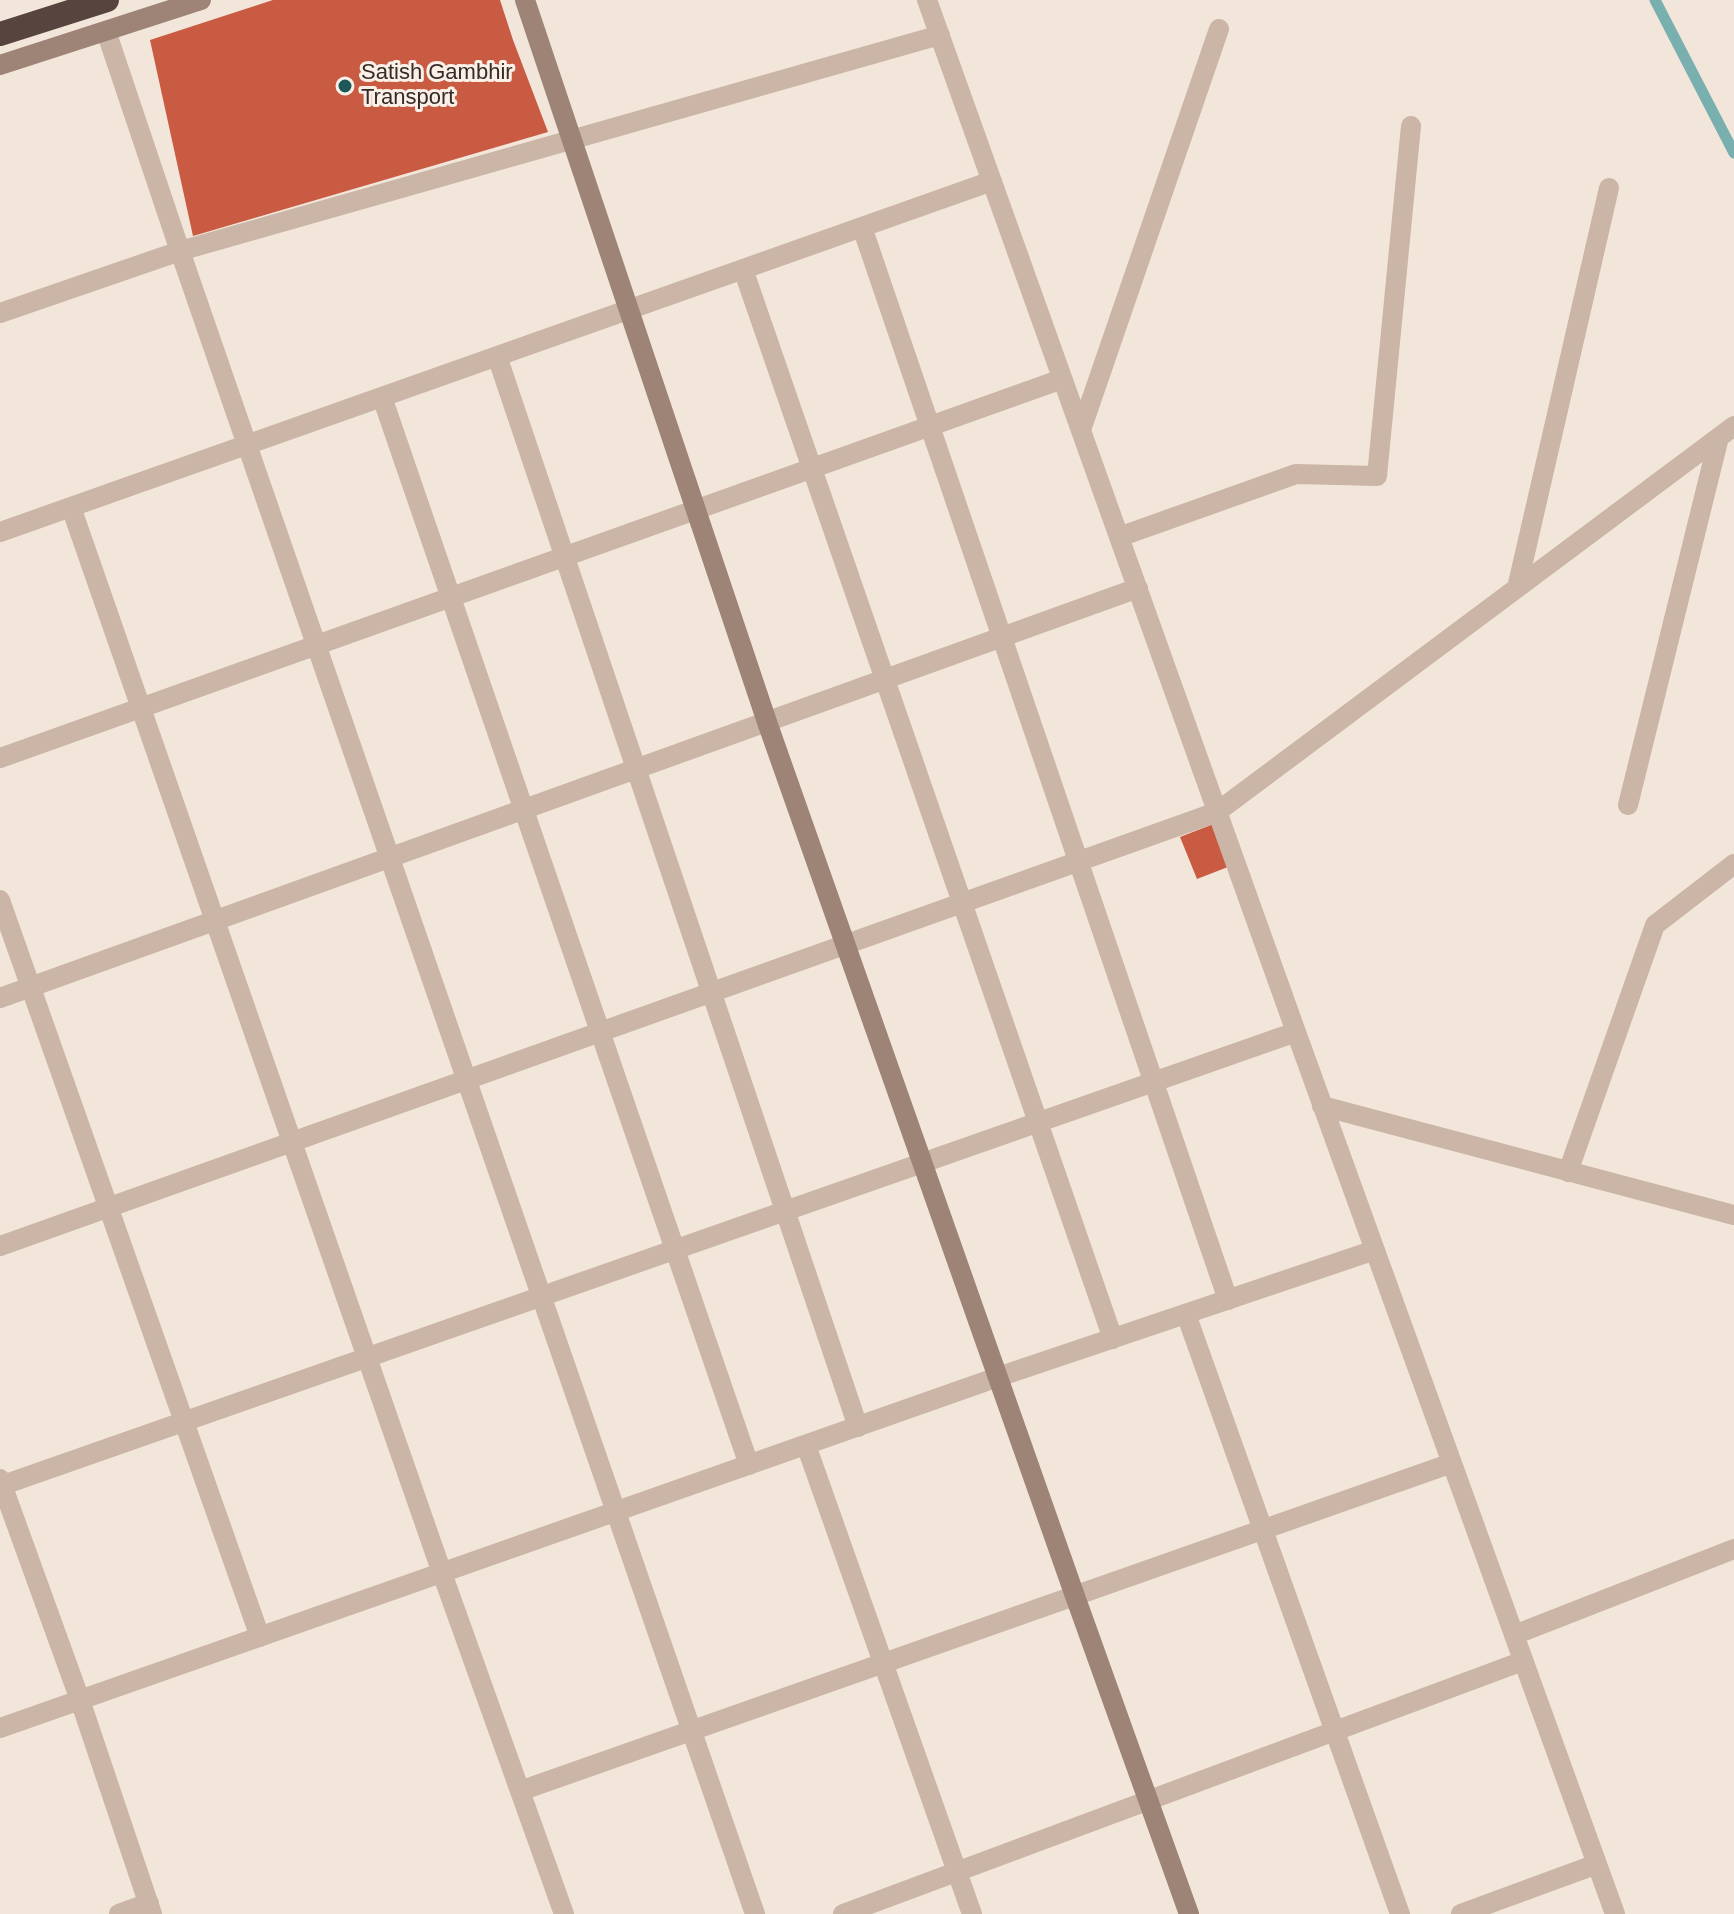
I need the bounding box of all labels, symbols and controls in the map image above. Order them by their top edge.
place label: Satish Gambhir Transport [361,60,513,112]
marker: Satish Gambhir Transport [336,77,354,95]

